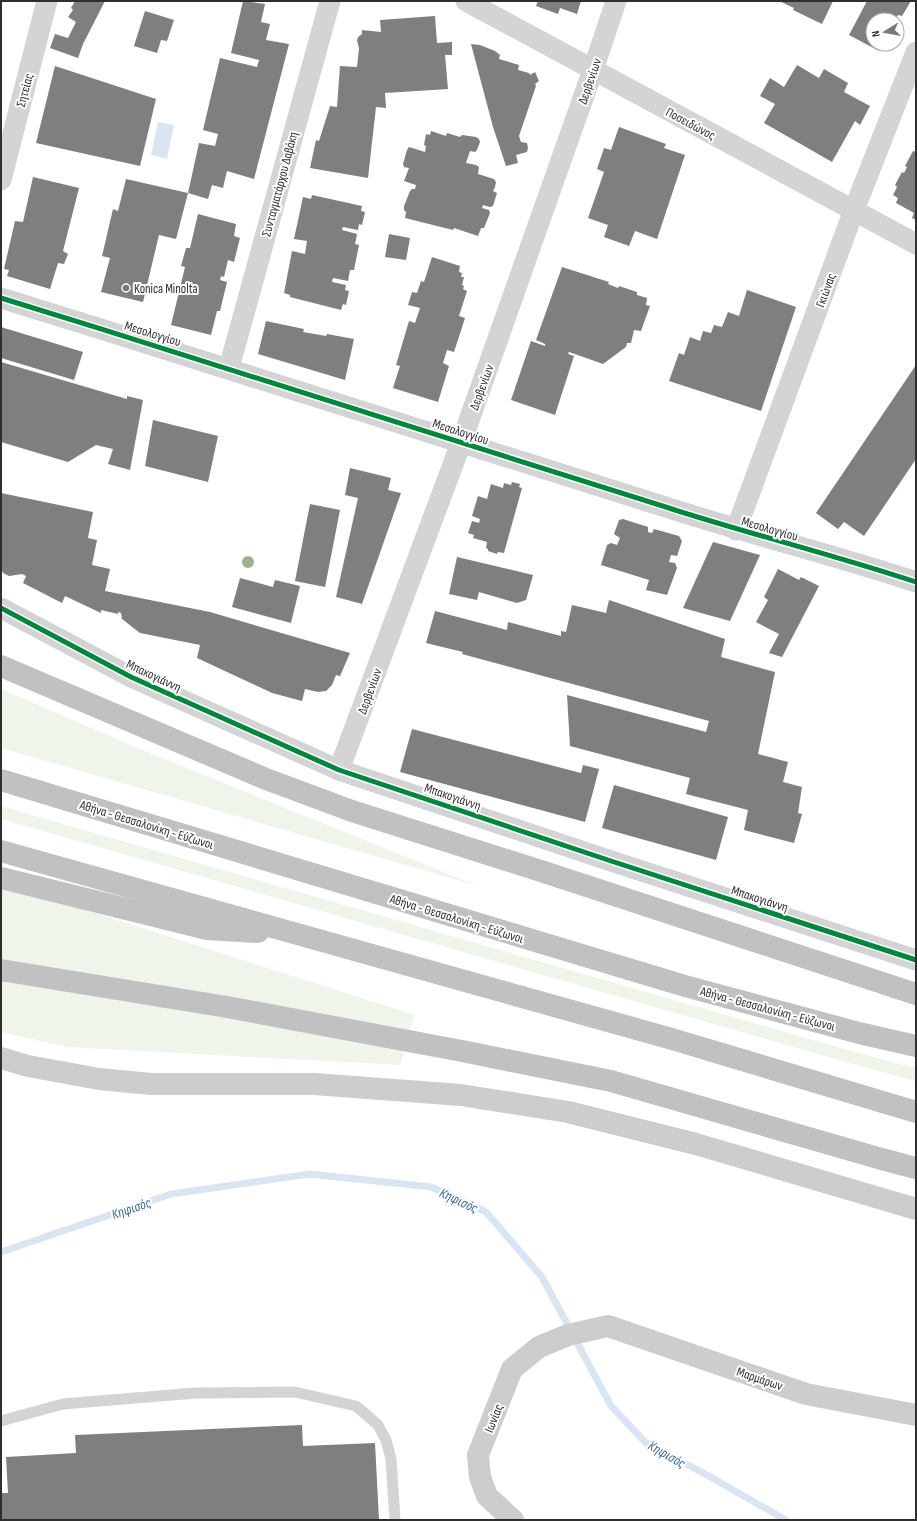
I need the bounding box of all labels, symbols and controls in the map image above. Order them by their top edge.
north arrow [865,12,905,52]
text: N [869,30,883,38]
street label: Δερβενίων [575,56,605,106]
street label: Σητείας [13,72,37,109]
street label: Ποσειδώνος [663,104,718,144]
street label: Συνταγματάρχου Δαβάκη [258,130,302,238]
street label: Γκιώνας [812,271,839,310]
place label: Konica Minolta [134,281,198,297]
marker: Konica Minolta [121,283,131,293]
street label: Μεσολογγίου [123,318,183,350]
street label: Δερβενίων [466,362,498,412]
street label: Μεσολογγίου [431,415,491,449]
street label: Μεσολογγίου [740,513,800,545]
street label: Μπακογιάννη [124,656,184,696]
street label: Δερβενίων [354,666,386,716]
street label: Μπακογιάννη [422,780,483,814]
street label: Αθήνα - Θεσσαλονίκη - Εύζωνοι [77,797,216,853]
street label: Μπακογιάννη [729,882,790,916]
street label: Αθήνα - Θεσσαλονίκη - Εύζωνοι [387,891,526,947]
street label: Αθήνα - Θεσσαλονίκη - Εύζωνοι [697,983,838,1035]
water label: Κηφισός [437,1184,481,1217]
water label: Κηφισός [109,1194,154,1223]
street label: Μαρμάρων [735,1364,785,1394]
street label: Ιωνίας [481,1402,507,1435]
water label: Κηφισός [645,1437,689,1472]

